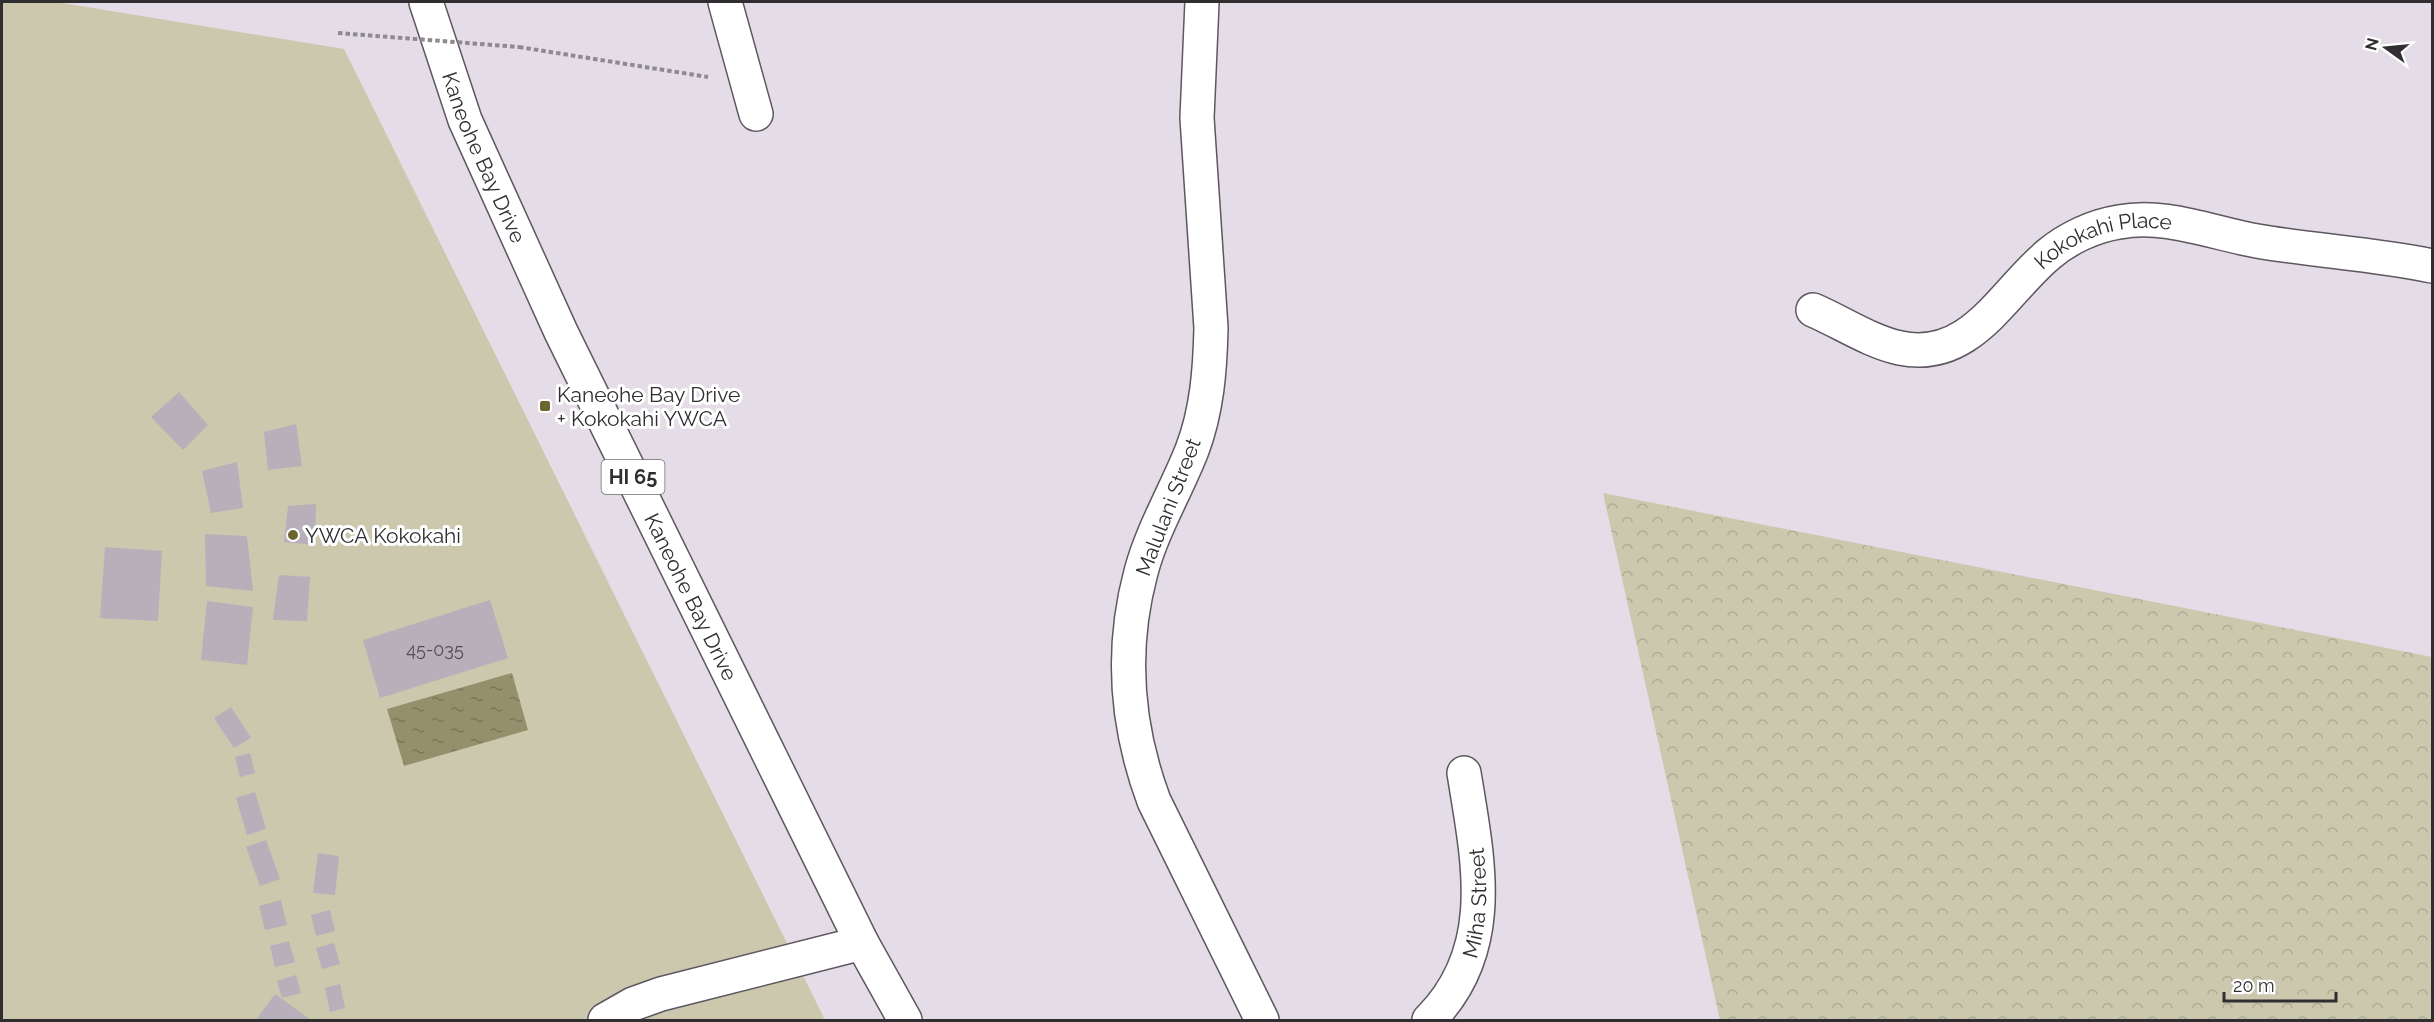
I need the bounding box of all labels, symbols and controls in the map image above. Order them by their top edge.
north arrow [2356,18,2416,78]
text: N [2361,36,2383,53]
street label: Kaneohe Bay Drive [437,69,531,247]
street label: Kokokahi Place [2029,207,2174,274]
place label: Kaneohe Bay Drive + Kokokahi YWCA [557,382,740,431]
marker: Kaneohe Bay Drive + Kokokahi YWCA [538,399,552,413]
street label: Malulani Street [1130,435,1206,579]
road number: HI 65 [602,460,664,494]
street label: Kaneohe Bay Drive [640,509,743,684]
place label: YWCA Kokokahi [305,523,461,548]
marker: YWCA Kokokahi [286,528,300,542]
house number: 45-035 [406,639,464,660]
street label: Miha Street [1457,847,1491,961]
scale bar [2224,965,2336,1003]
text: 20 m [2233,975,2275,996]

